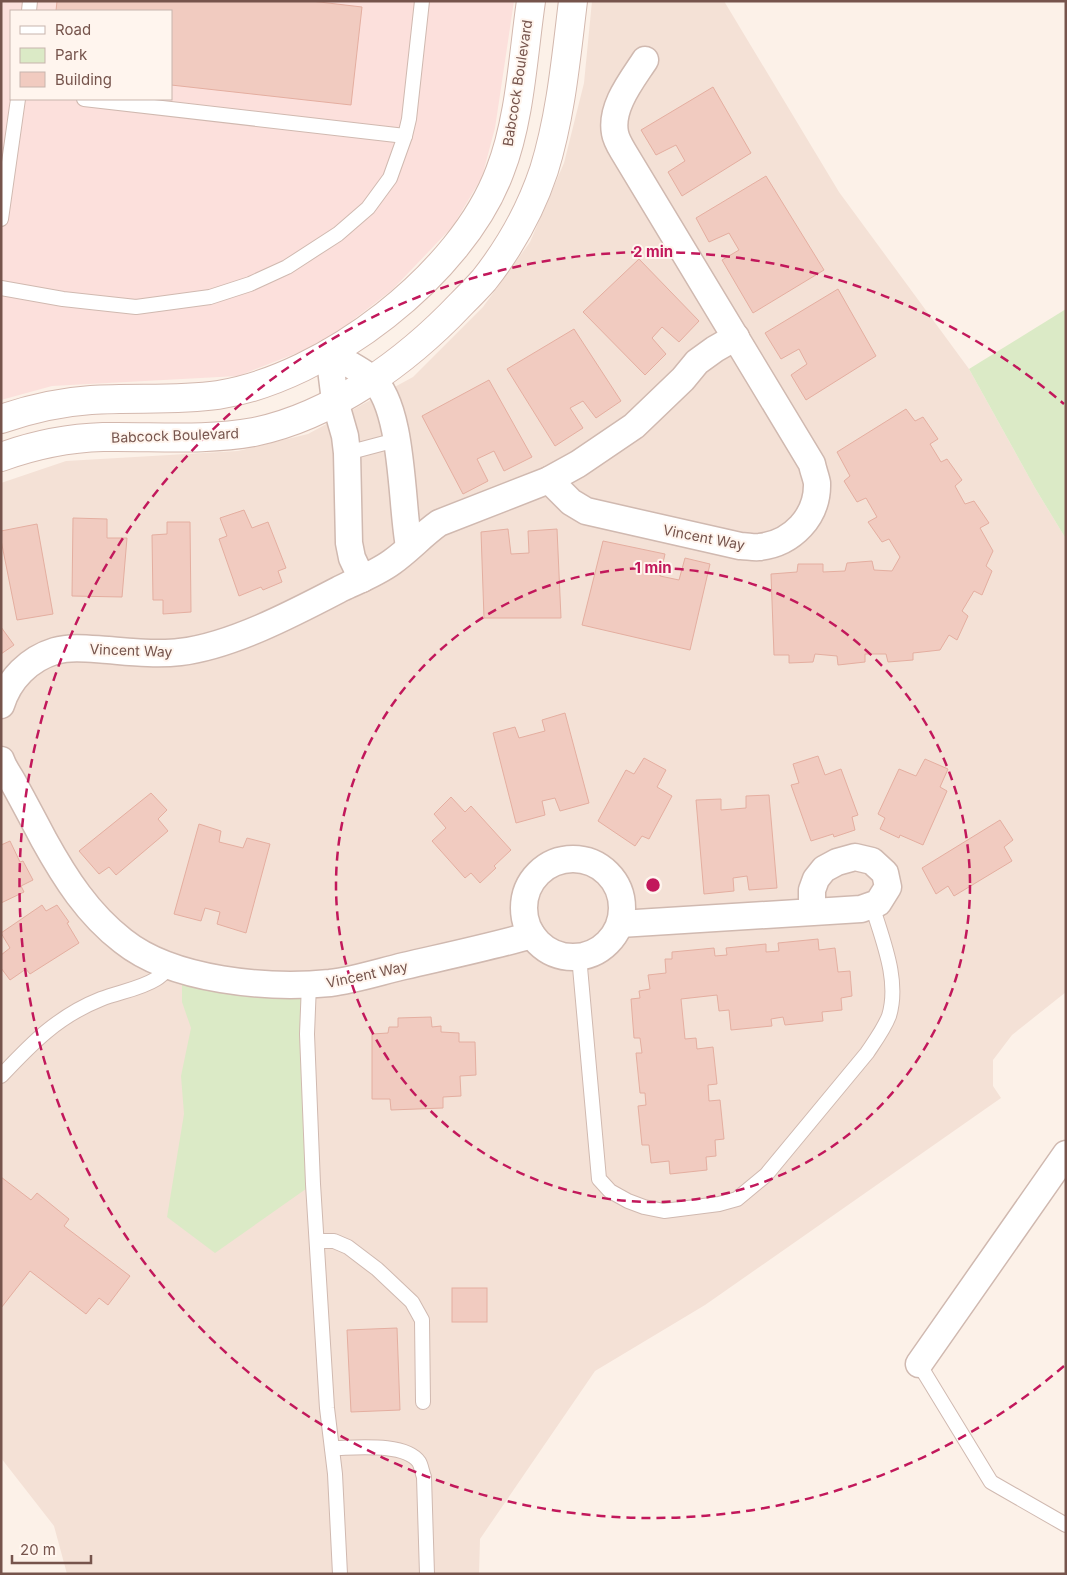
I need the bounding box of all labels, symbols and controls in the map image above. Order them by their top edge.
legend [10,10,172,100]
street label: Babcock Boulevard [499,18,535,148]
text: Road [55,20,91,39]
text: Park [55,45,88,64]
text: Building [55,70,112,89]
text: 2 min [633,242,673,261]
street label: Babcock Boulevard [111,424,239,446]
street label: Vincent Way [662,521,746,553]
text: 1 min [634,558,672,577]
street label: Vincent Way [89,640,173,660]
centre of rings [644,876,662,894]
street label: Vincent Way [325,957,409,991]
scale bar [12,1532,91,1564]
text: 20 m [20,1540,56,1559]

